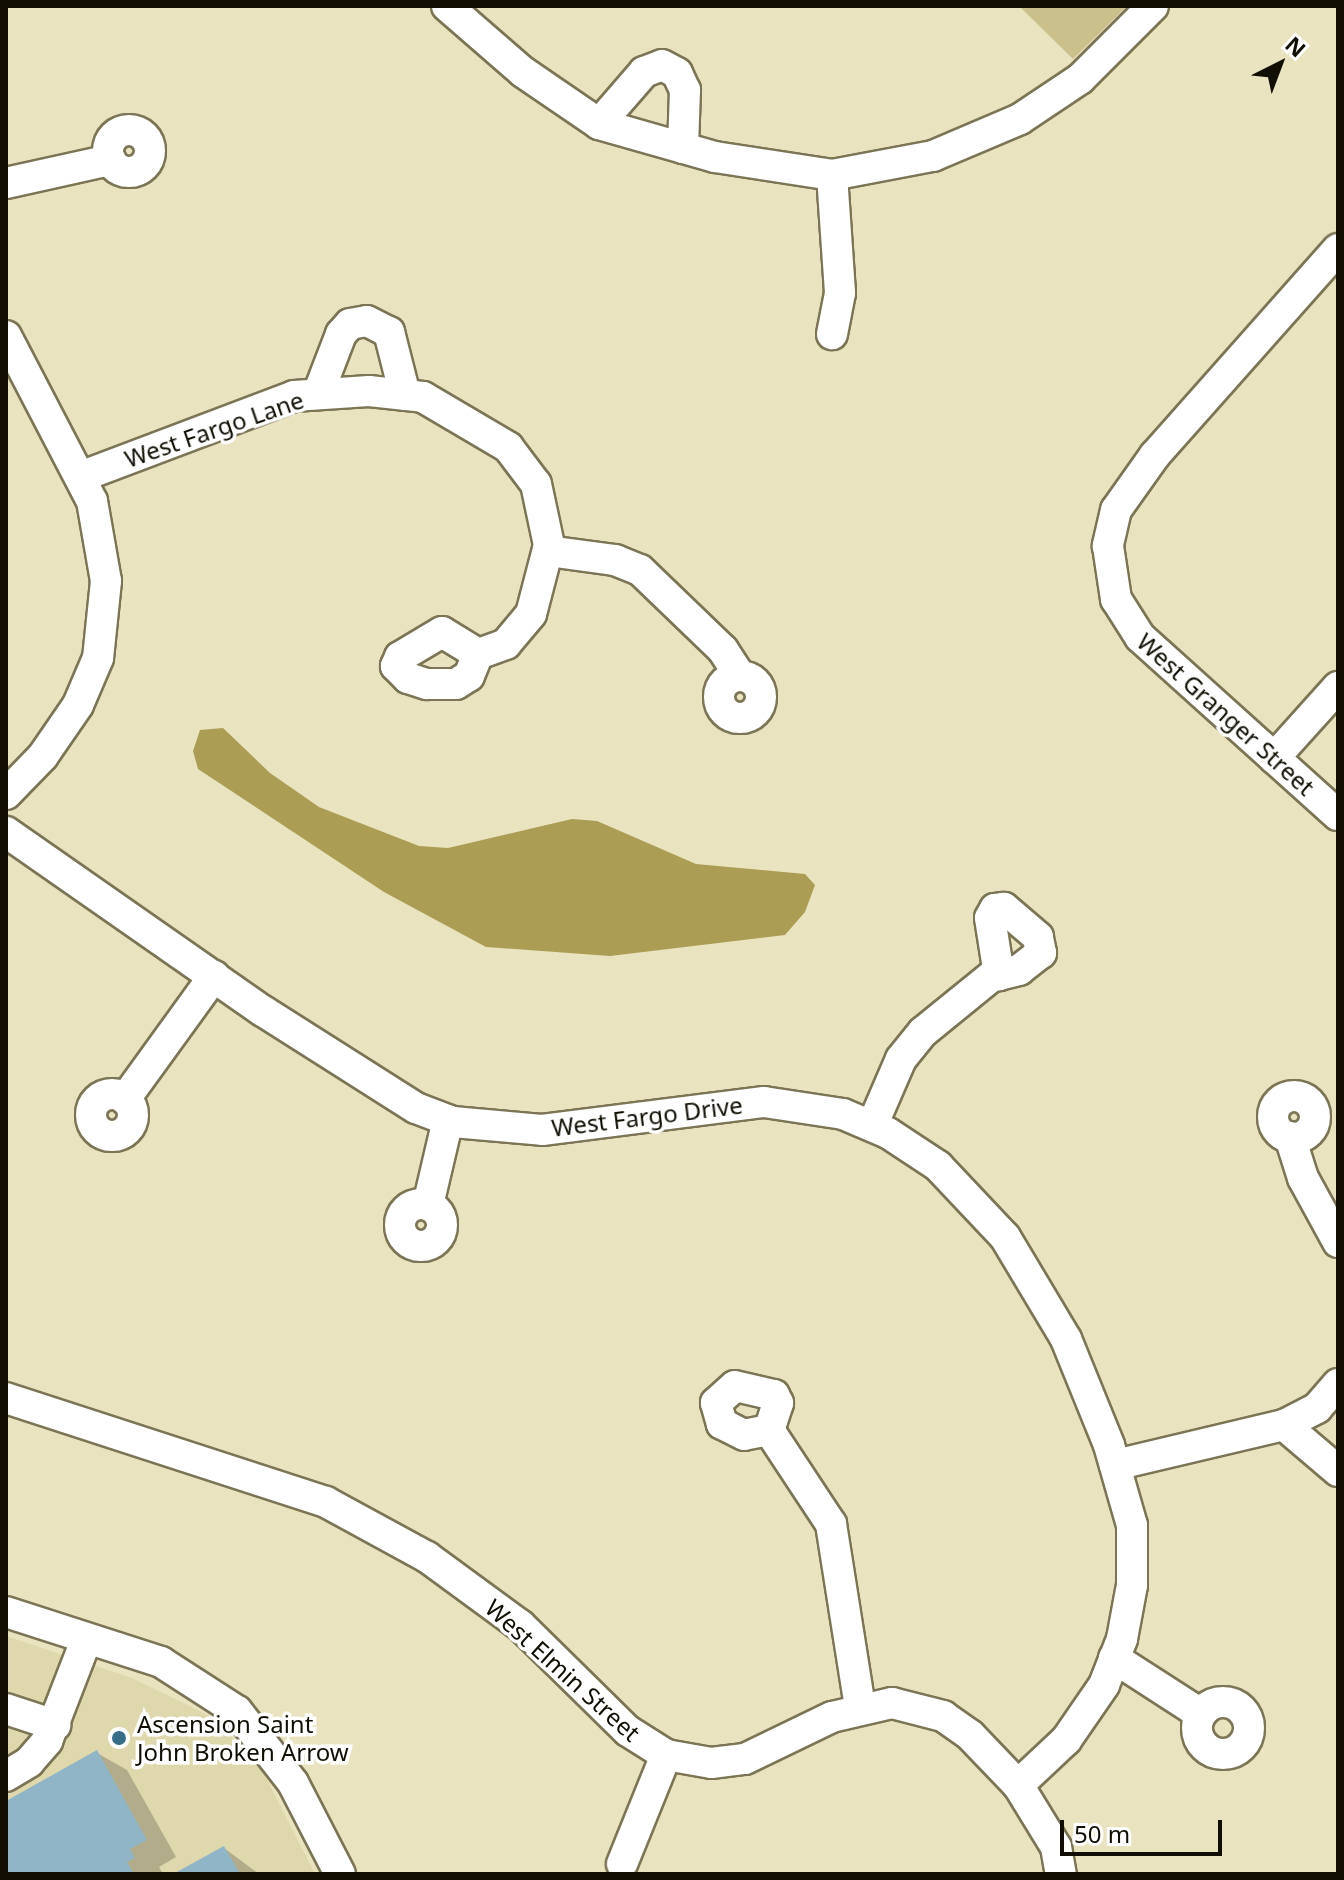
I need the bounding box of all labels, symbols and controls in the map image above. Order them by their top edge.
north arrow [1240,24,1320,104]
text: N [1279,29,1313,63]
street label: West Fargo Lane [121,385,307,473]
street label: West Granger Street [1131,627,1321,801]
street label: West Fargo Drive [550,1090,744,1142]
street label: West Elmin Street [480,1593,646,1747]
place label: Ascension Saint John Broken Arrow [137,1710,349,1766]
marker: Ascension Saint John Broken Arrow [108,1727,130,1749]
scale bar [1064,1804,1226,1854]
text: 50 m [1074,1817,1130,1850]

